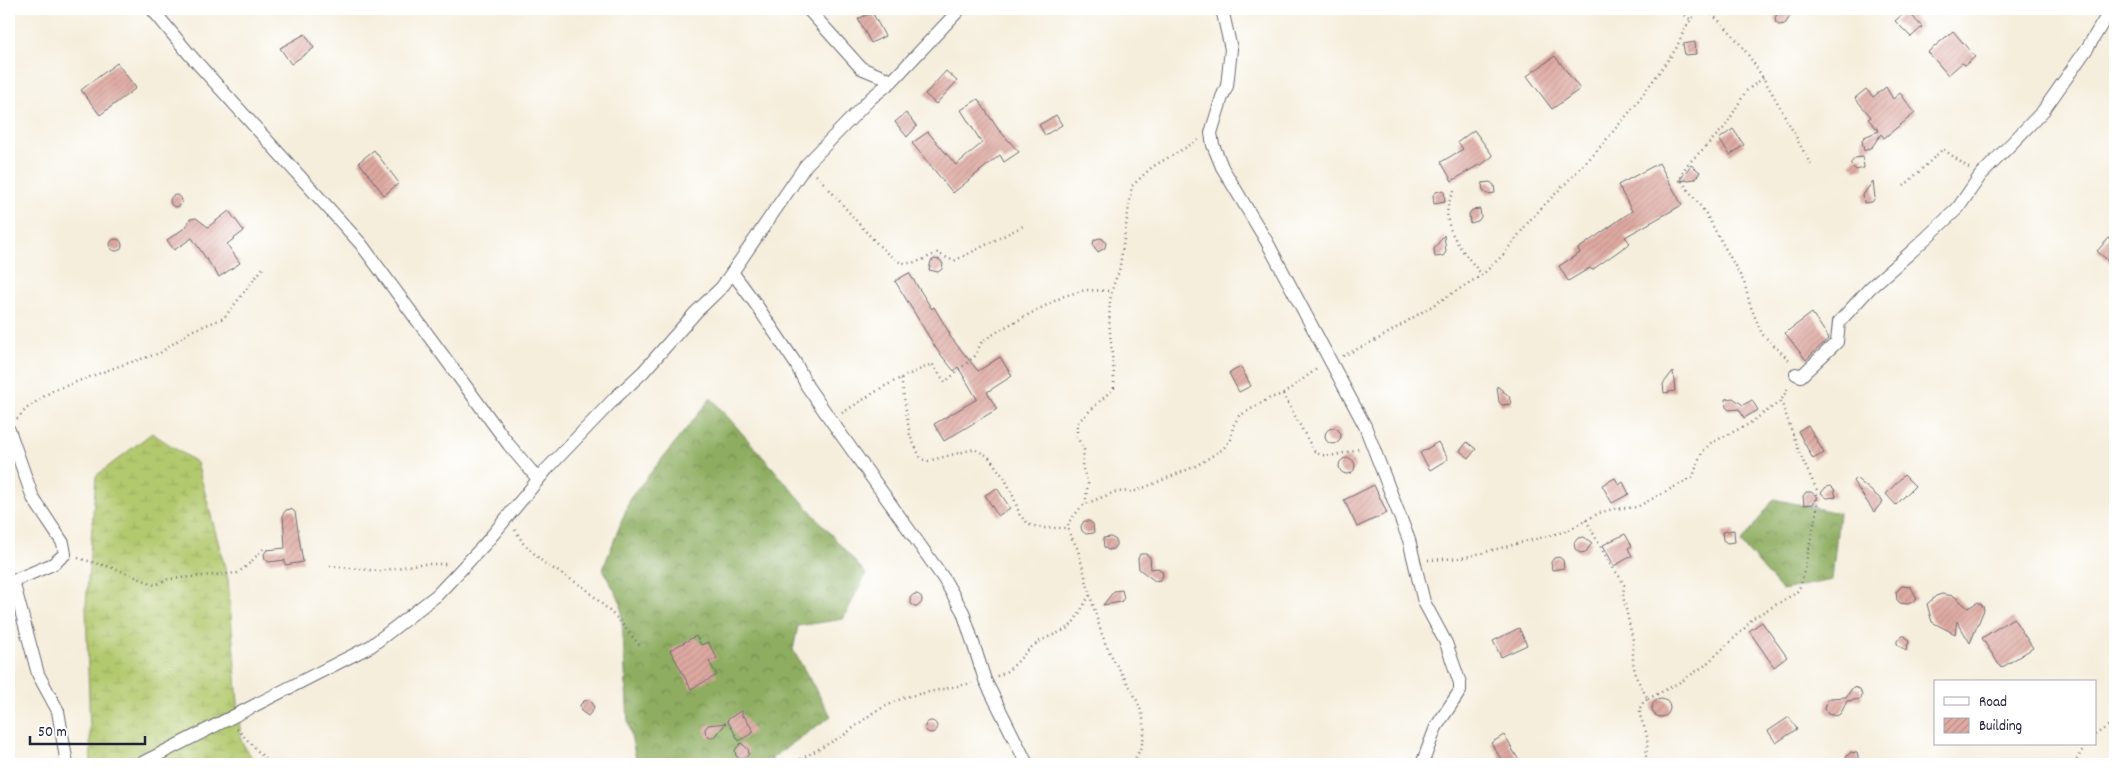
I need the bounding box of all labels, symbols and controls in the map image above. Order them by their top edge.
legend [1934,680,2096,746]
text: Road [1979,692,2007,714]
scale bar [30,713,145,745]
text: Building [1979,716,2022,738]
text: 50 m [38,722,67,744]

